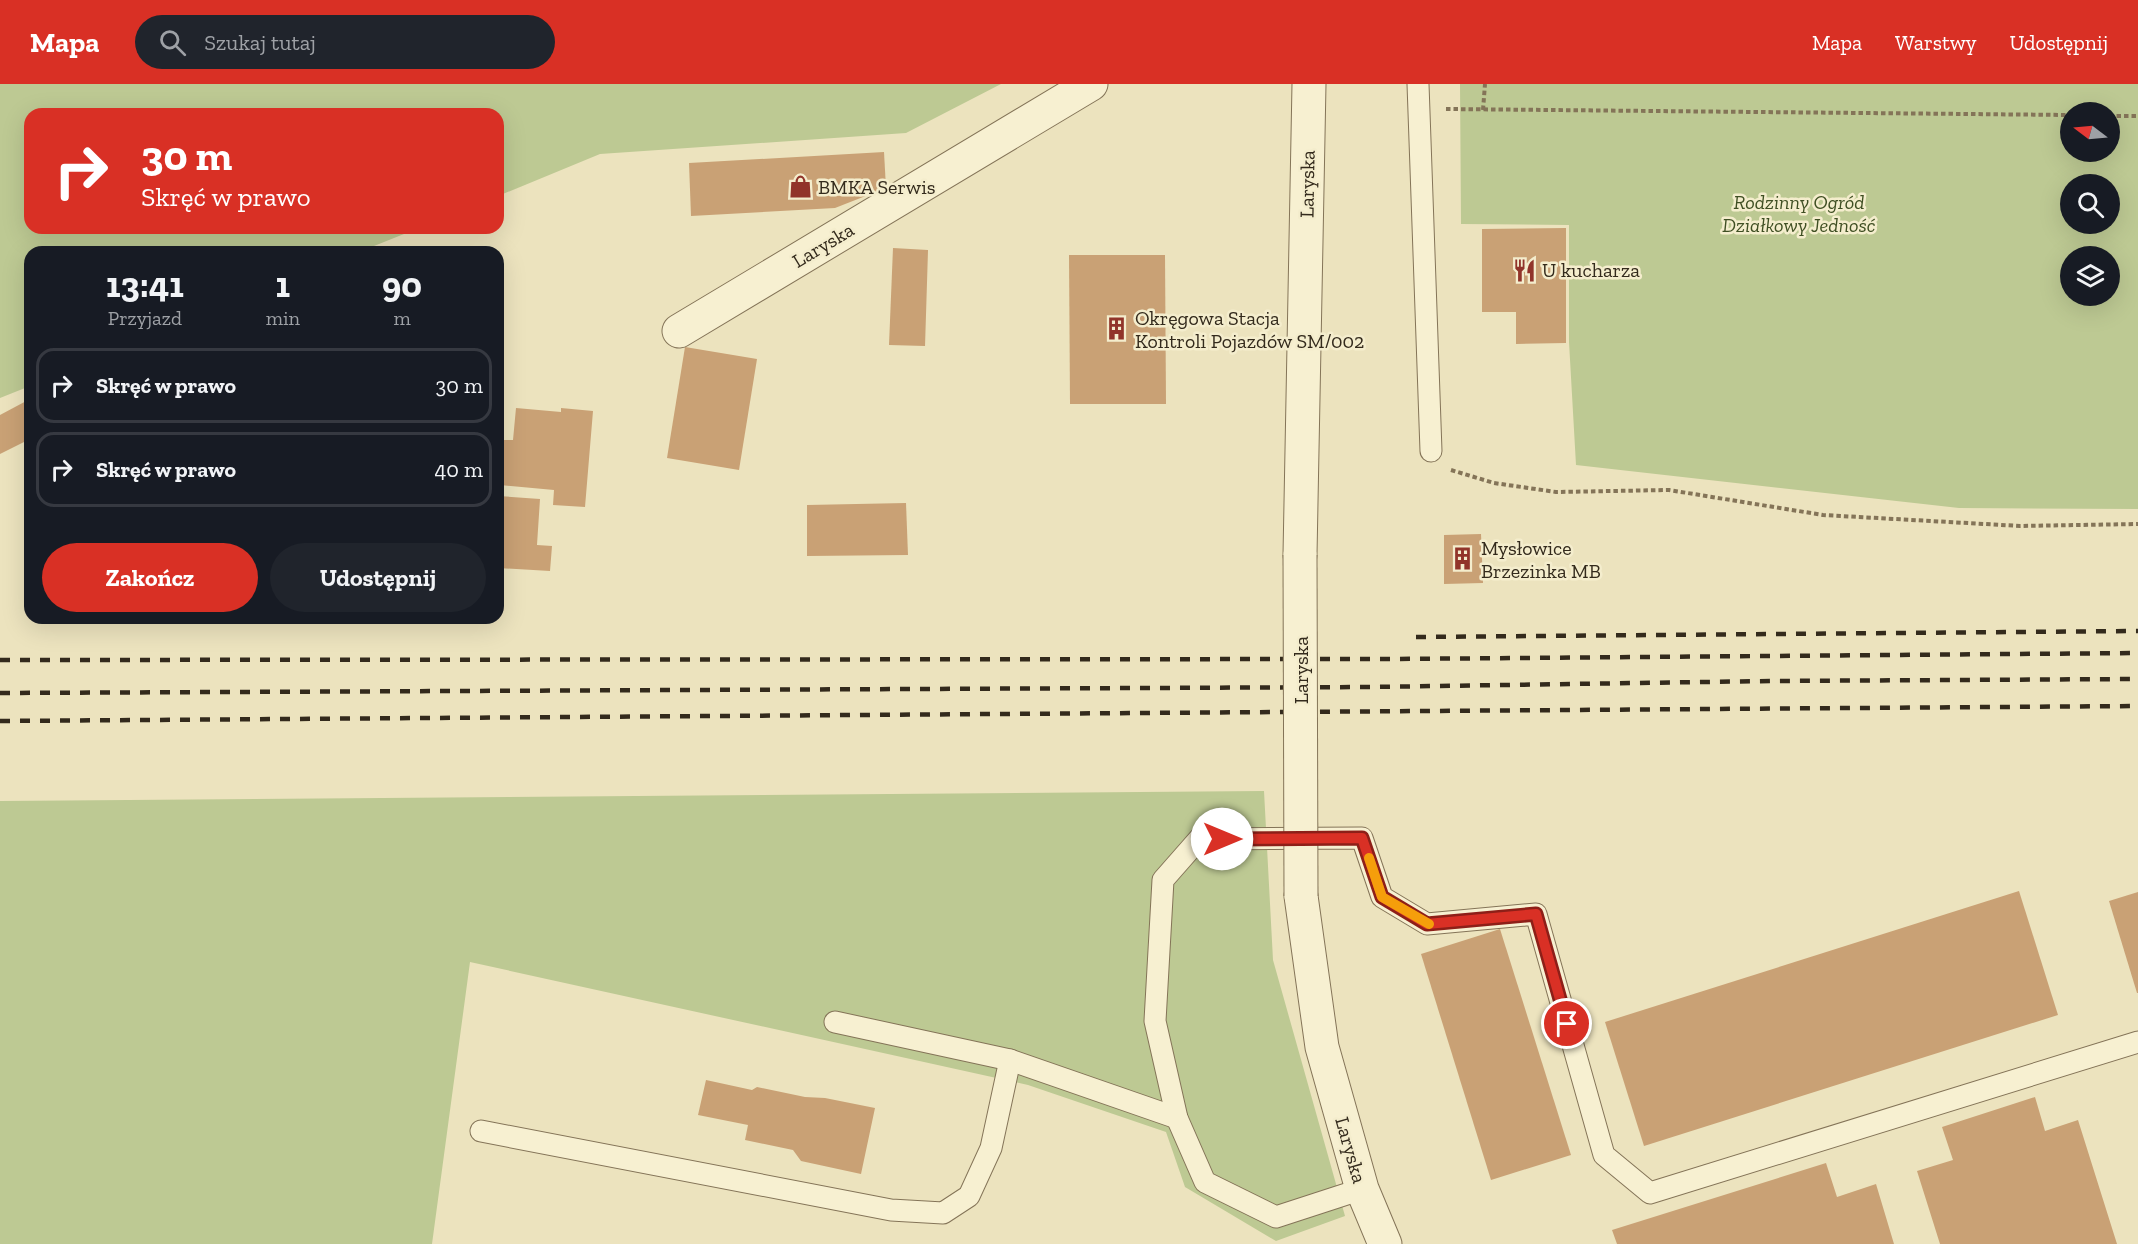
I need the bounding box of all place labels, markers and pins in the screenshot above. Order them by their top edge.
shop icon: BMKA Serwis [787,174,813,200]
place label: BMKA Serwis [818,175,936,199]
restaurant icon: U kucharza [1511,257,1537,283]
place label: U kucharza [1542,258,1640,282]
place label: Okręgowa Stacja Kontroli Pojazdów SM/002 [1135,306,1364,353]
building icon: Okręgowa Stacja Kontroli Pojazdów SM/002 [1104,316,1130,342]
place label: Mysłowice Brzezinka MB [1481,536,1601,583]
building icon: Mysłowice Brzezinka MB [1450,546,1476,572]
pin [1541,998,1592,1049]

